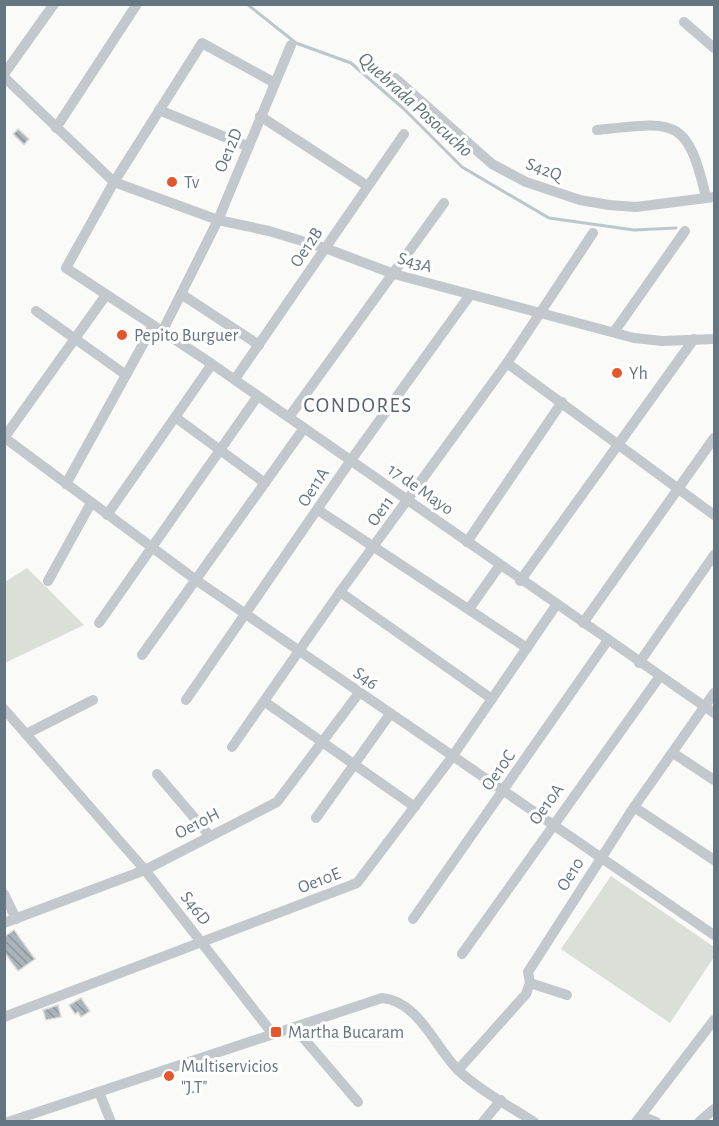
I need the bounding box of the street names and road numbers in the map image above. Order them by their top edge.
street label: Oe12D [212,126,246,175]
street label: S42Q [523,155,566,186]
street label: Oe12B [287,224,327,271]
street label: S43A [395,249,435,277]
street label: 17 de Mayo [384,461,457,519]
street label: Oe11A [295,464,333,510]
street label: Oe11 [364,493,398,530]
street label: S46 [350,664,381,694]
street label: Oe10C [479,747,519,794]
street label: Oe10A [526,780,568,828]
street label: Oe10H [172,805,223,843]
street label: Oe10 [554,855,588,894]
street label: Oe10E [296,865,343,897]
street label: S46D [177,888,214,929]

